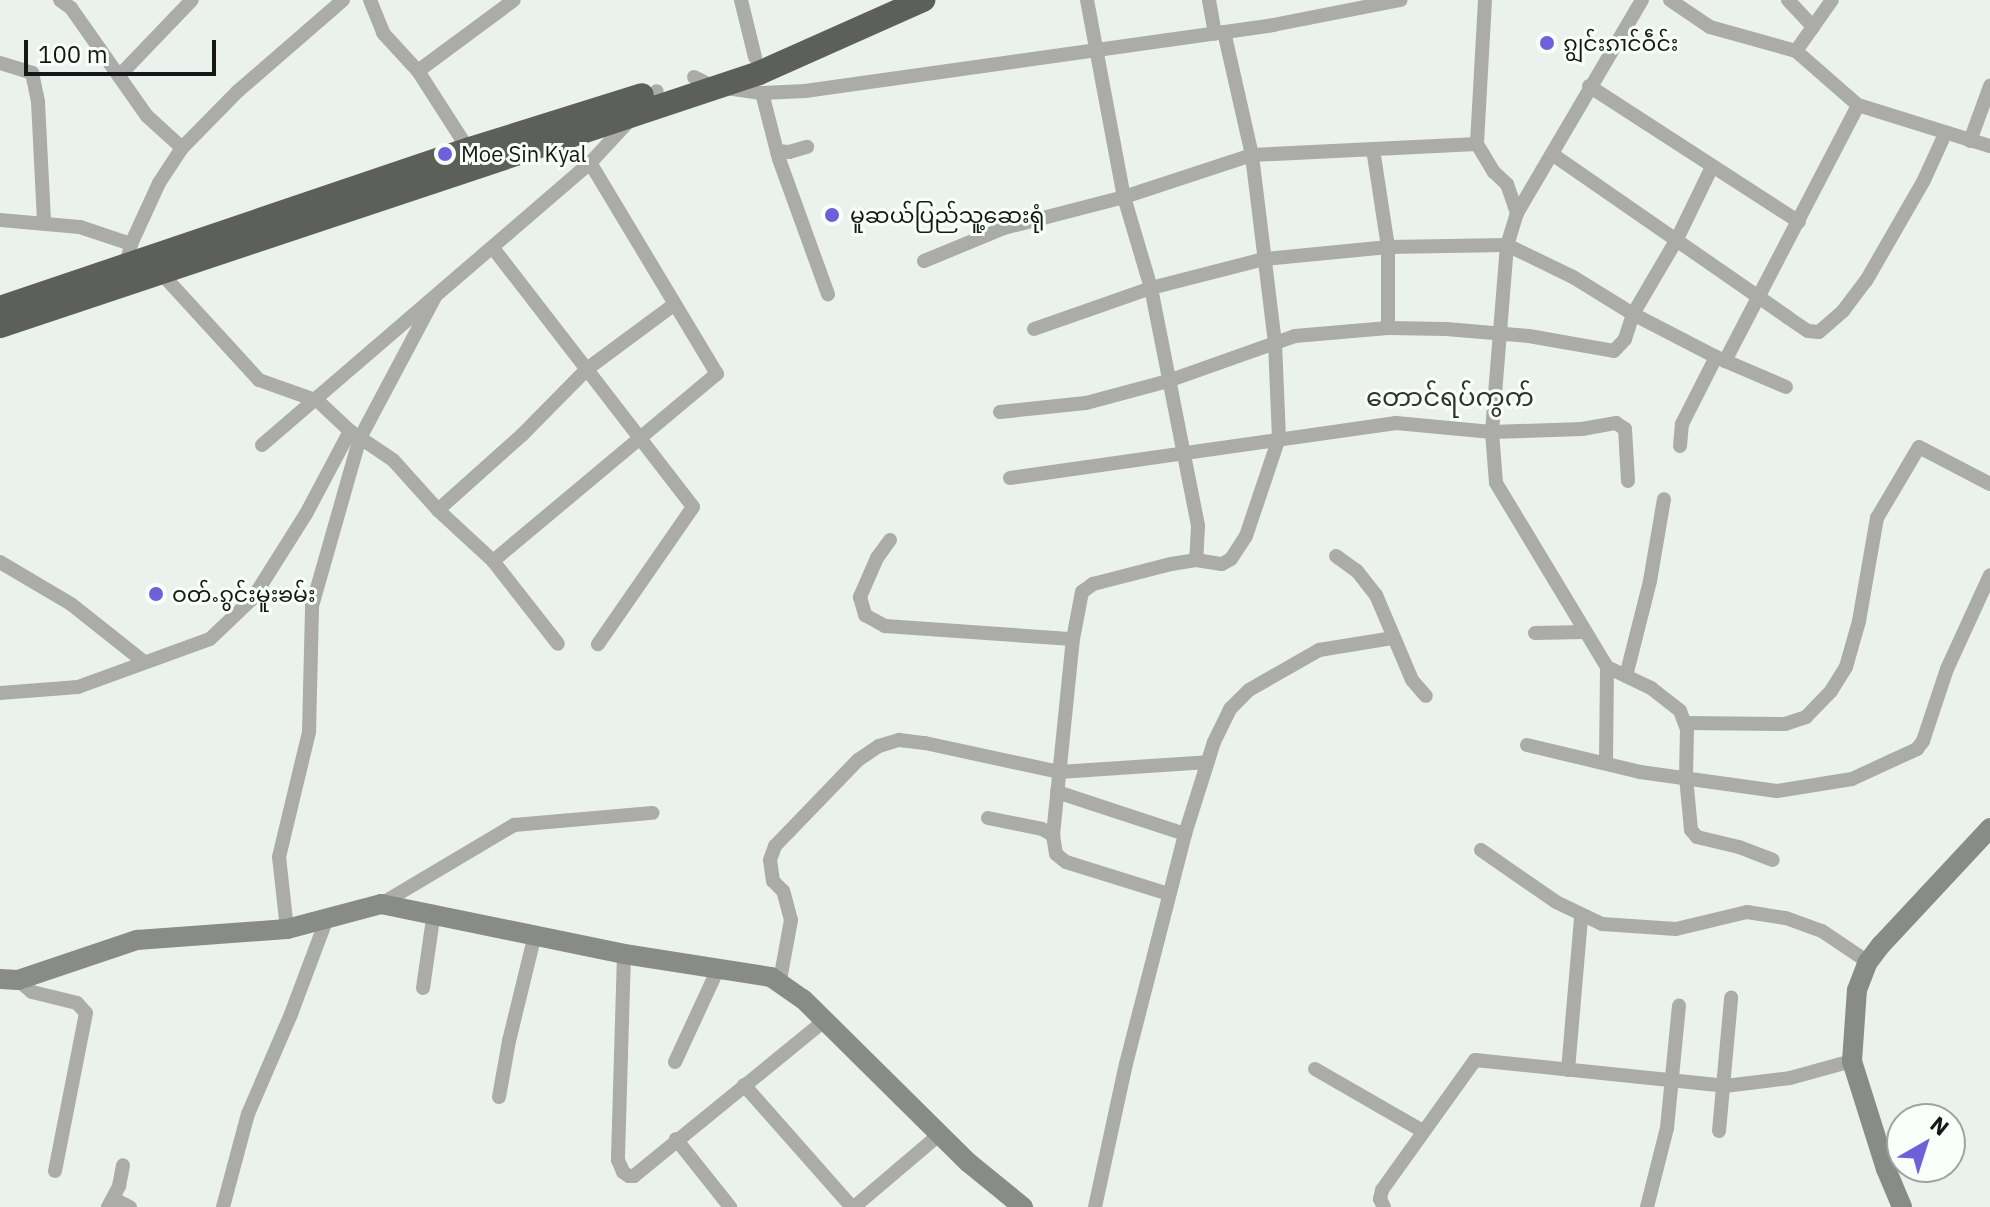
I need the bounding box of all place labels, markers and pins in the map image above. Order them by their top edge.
place label: ၵျွင်းၵၢင်ဝဵင်း [1563,30,1678,56]
marker: ၵျွင်းၵၢင်ဝဵင်း [1538,34,1556,52]
place label: Moe Sin Kyal [461,141,587,167]
marker: Moe Sin Kyal [436,145,454,163]
place label: မူဆယ်ပြည်သူ့ဆေးရုံ [850,202,1044,228]
marker: မူဆယ်ပြည်သူ့ဆေးရုံ [821,204,843,226]
place label: ဝတ်ႉၵွင်းမူးၶမ်း [172,581,316,607]
marker: ဝတ်ႉၵွင်းမူးၶမ်း [147,585,165,603]

